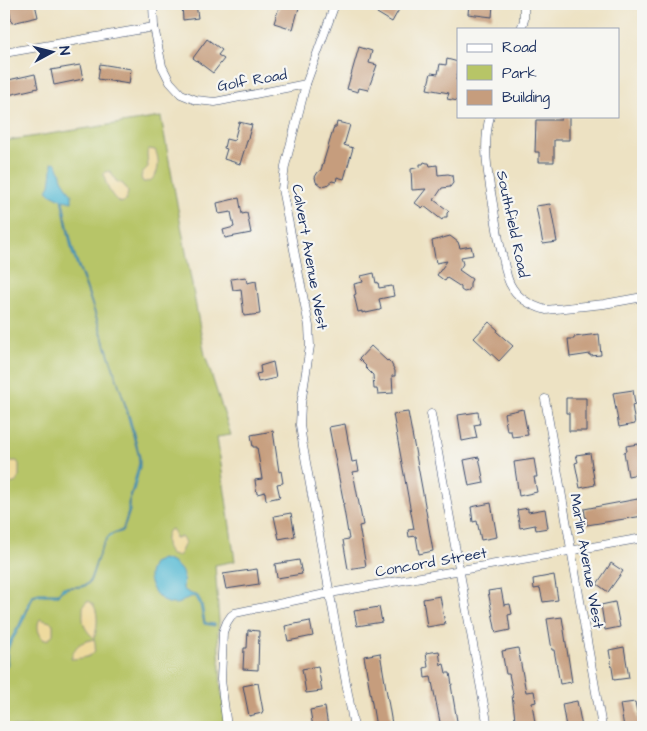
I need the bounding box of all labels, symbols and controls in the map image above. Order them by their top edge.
north arrow [28,28,78,78]
legend [457,28,620,118]
text: Road [502,37,537,58]
text: N [53,45,74,56]
text: Park [502,63,537,84]
street label: Golf Road [216,64,289,97]
text: Building [502,87,550,109]
street label: Southfield Road [491,169,534,280]
street label: Calvert Avenue West [286,183,333,332]
street label: Marlin Avenue West [564,492,609,630]
street label: Concord Street [374,542,488,583]

